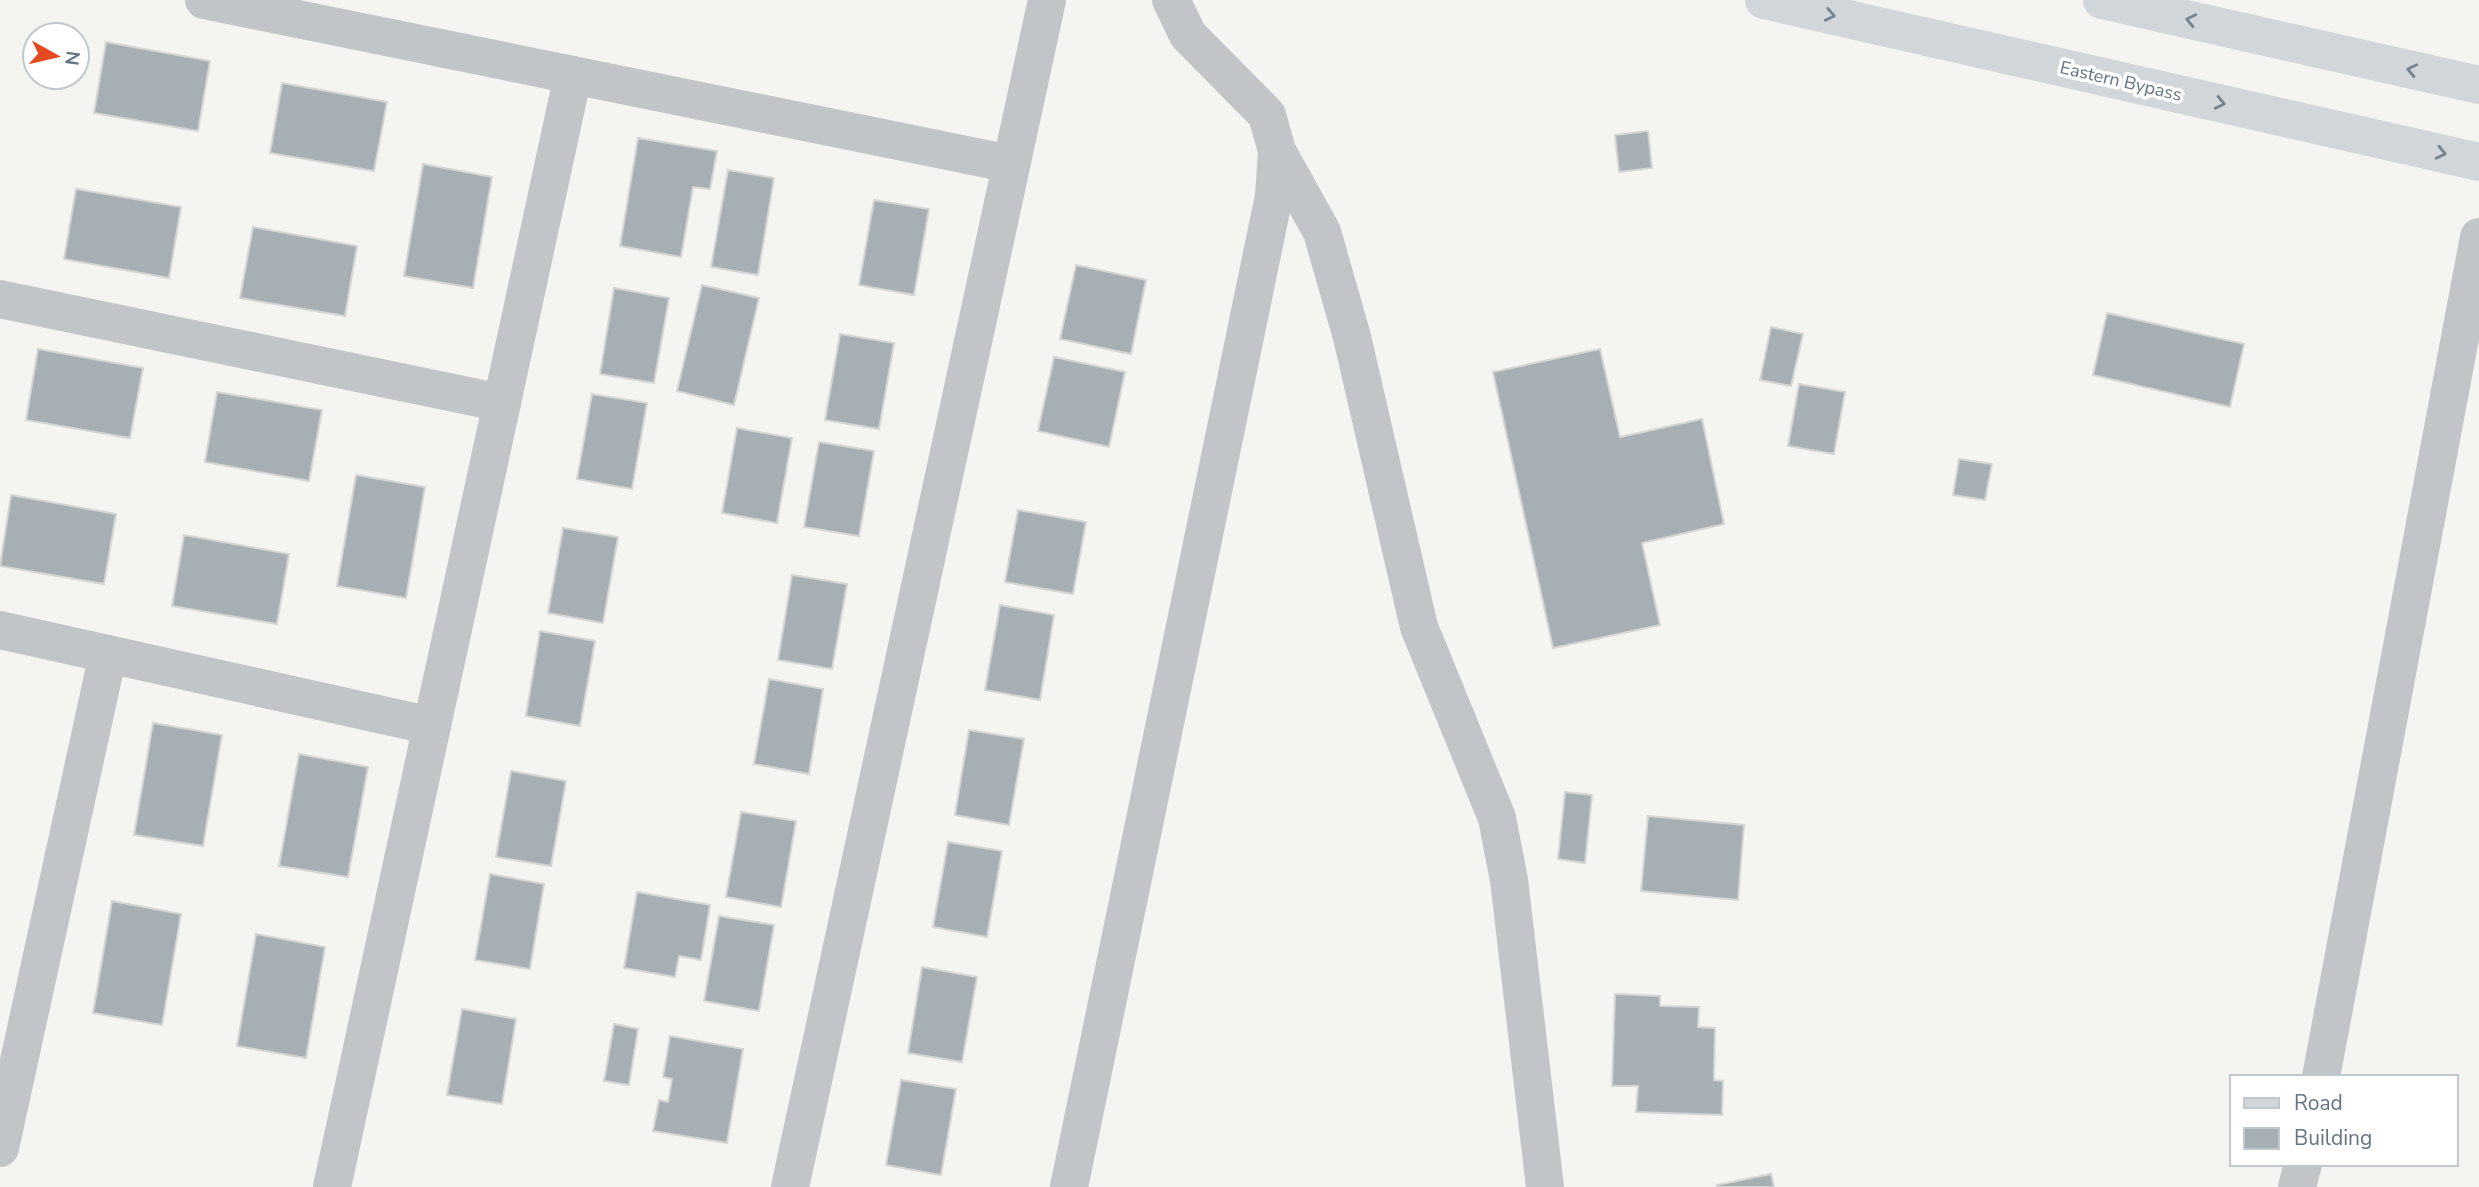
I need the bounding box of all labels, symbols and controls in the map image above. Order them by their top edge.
one-way arrow [1824,6,1836,21]
one-way arrow [2185,14,2197,28]
north arrow [21,21,91,91]
text: N [58,49,86,67]
street label: Eastern Bypass [2058,55,2184,107]
one-way arrow [2406,64,2418,79]
one-way arrow [2214,95,2226,109]
one-way arrow [2435,145,2447,159]
legend [2230,1075,2458,1166]
text: Road [2294,1089,2343,1117]
text: Building [2294,1124,2372,1152]

